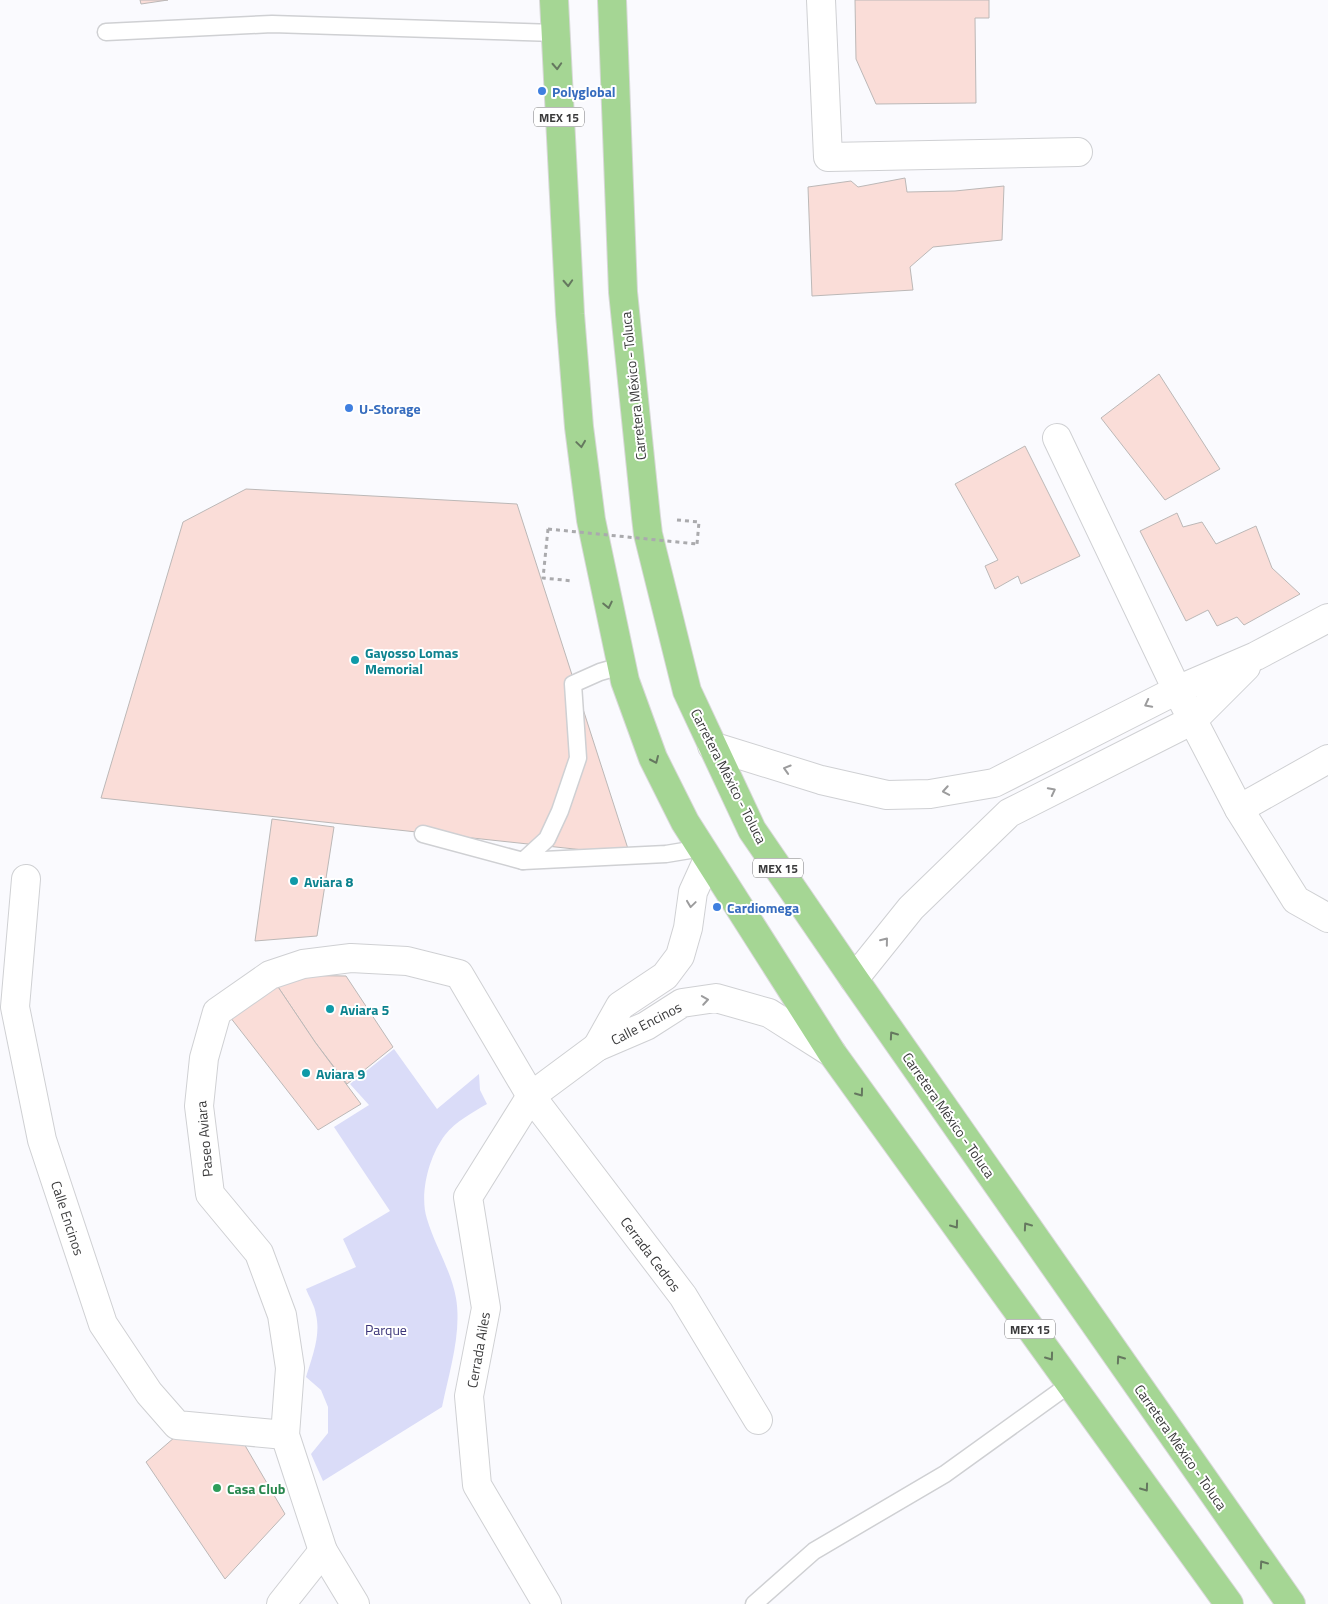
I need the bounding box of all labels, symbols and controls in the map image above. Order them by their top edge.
one-way arrow [551,62,562,70]
place label: Polyglobal [552,81,616,102]
marker: Polyglobal [536,85,548,97]
road number: MEX 15 [534,108,584,126]
one-way arrow [562,279,573,287]
street label: Carretera México - Toluca [615,311,651,461]
place label: U-Storage [359,398,421,419]
marker: U-Storage [343,402,355,414]
one-way arrow [576,440,586,449]
one-way arrow [602,600,613,609]
place label: Gayosso Lomas Memorial [365,642,459,679]
marker: Gayosso Lomas Memorial [349,654,361,666]
one-way arrow [1144,698,1153,708]
street label: Carretera México - Toluca [686,705,772,847]
one-way arrow [648,755,659,764]
one-way arrow [783,765,791,775]
one-way arrow [941,786,950,796]
one-way arrow [1047,787,1056,797]
road number: MEX 15 [753,858,803,878]
place label: Aviara 8 [304,871,353,892]
marker: Aviara 8 [288,875,300,887]
place label: Cardiomega [727,897,799,918]
one-way arrow [687,899,697,908]
marker: Cardiomega [711,901,723,913]
one-way arrow [879,938,887,947]
one-way arrow [700,995,709,1005]
street label: Calle Encinos [607,996,685,1050]
place label: Aviara 5 [340,999,389,1020]
marker: Aviara 5 [324,1003,336,1015]
one-way arrow [890,1032,899,1041]
street label: Carretera México - Toluca [898,1048,1000,1182]
place label: Aviara 9 [316,1063,365,1084]
marker: Aviara 9 [300,1067,312,1079]
one-way arrow [854,1087,863,1097]
street label: Paseo Aviara [190,1100,218,1178]
street label: Calle Encinos [46,1178,90,1258]
street label: Cerrada Cedros [616,1212,686,1296]
one-way arrow [949,1219,958,1229]
one-way arrow [1024,1222,1033,1232]
street label: Cerrada Ailes [461,1310,495,1390]
park label: Parque [365,1319,407,1340]
road number: MEX 15 [1005,1320,1055,1338]
one-way arrow [1044,1351,1053,1361]
one-way arrow [1117,1355,1126,1365]
street label: Carretera México - Toluca [1130,1380,1232,1514]
place label: Casa Club [227,1478,286,1499]
marker: Casa Club [211,1482,223,1494]
one-way arrow [1139,1483,1148,1492]
one-way arrow [1260,1560,1269,1570]

